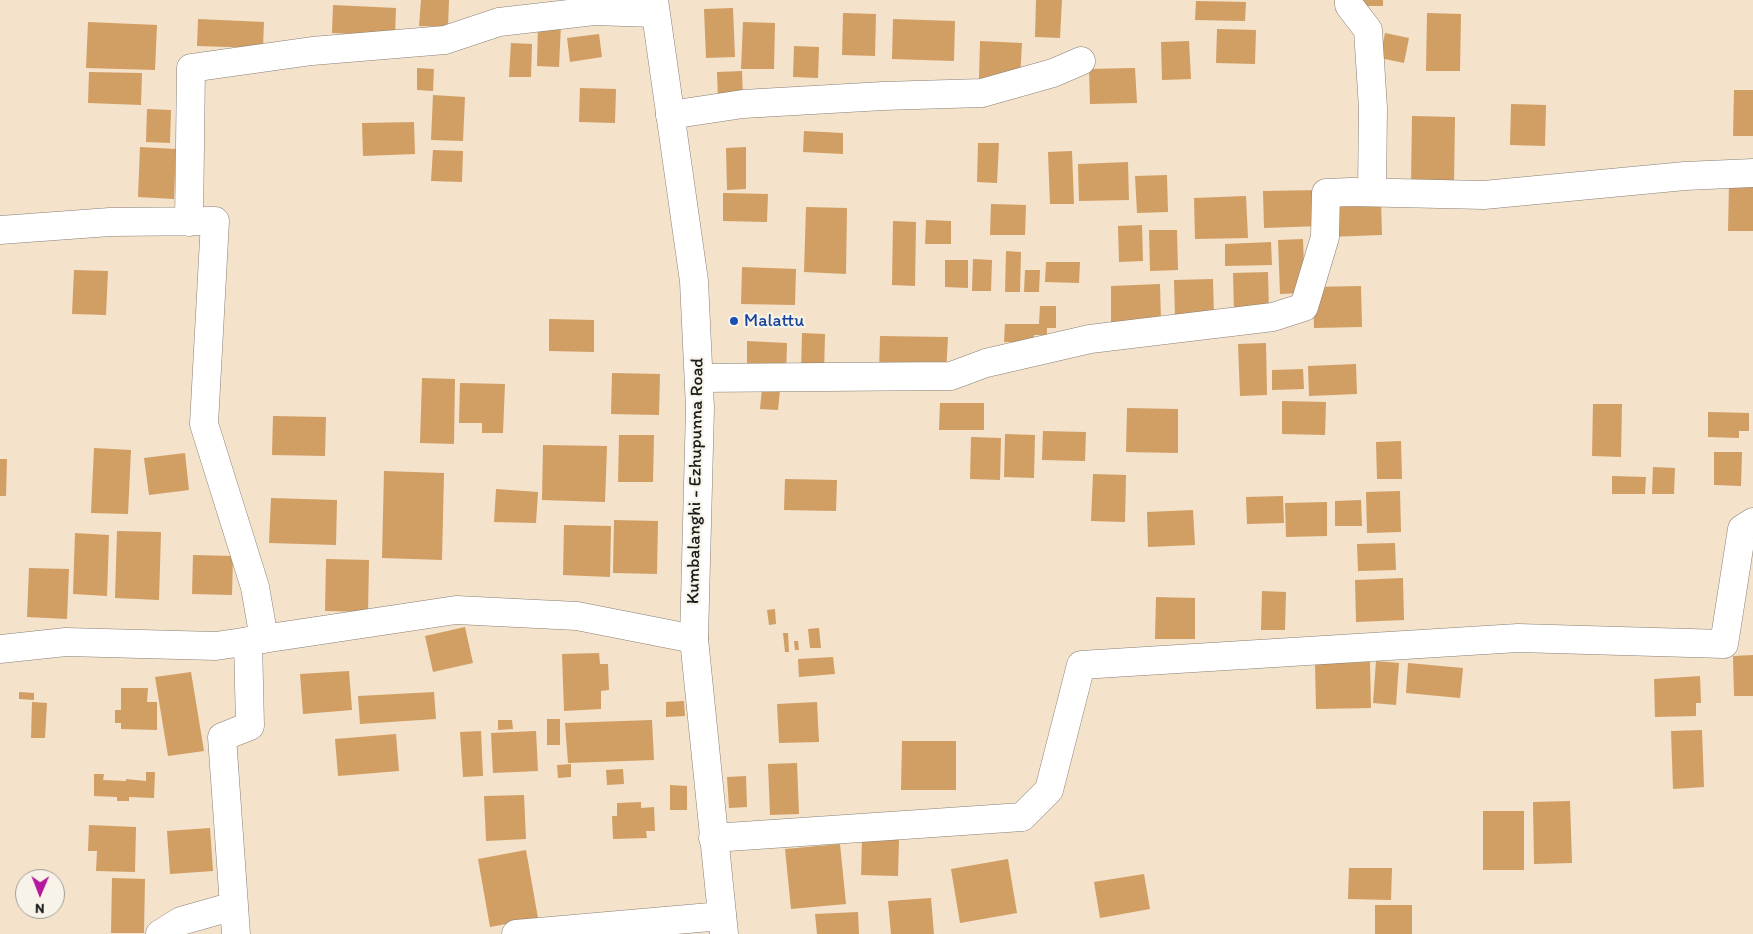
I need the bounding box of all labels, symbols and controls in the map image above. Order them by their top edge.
place label: Malattu [744,310,804,332]
marker: Malattu [728,315,740,327]
street label: Kumbalanghi - Ezhupunna Road [683,358,709,604]
north arrow [15,869,65,919]
text: N [35,900,45,917]

